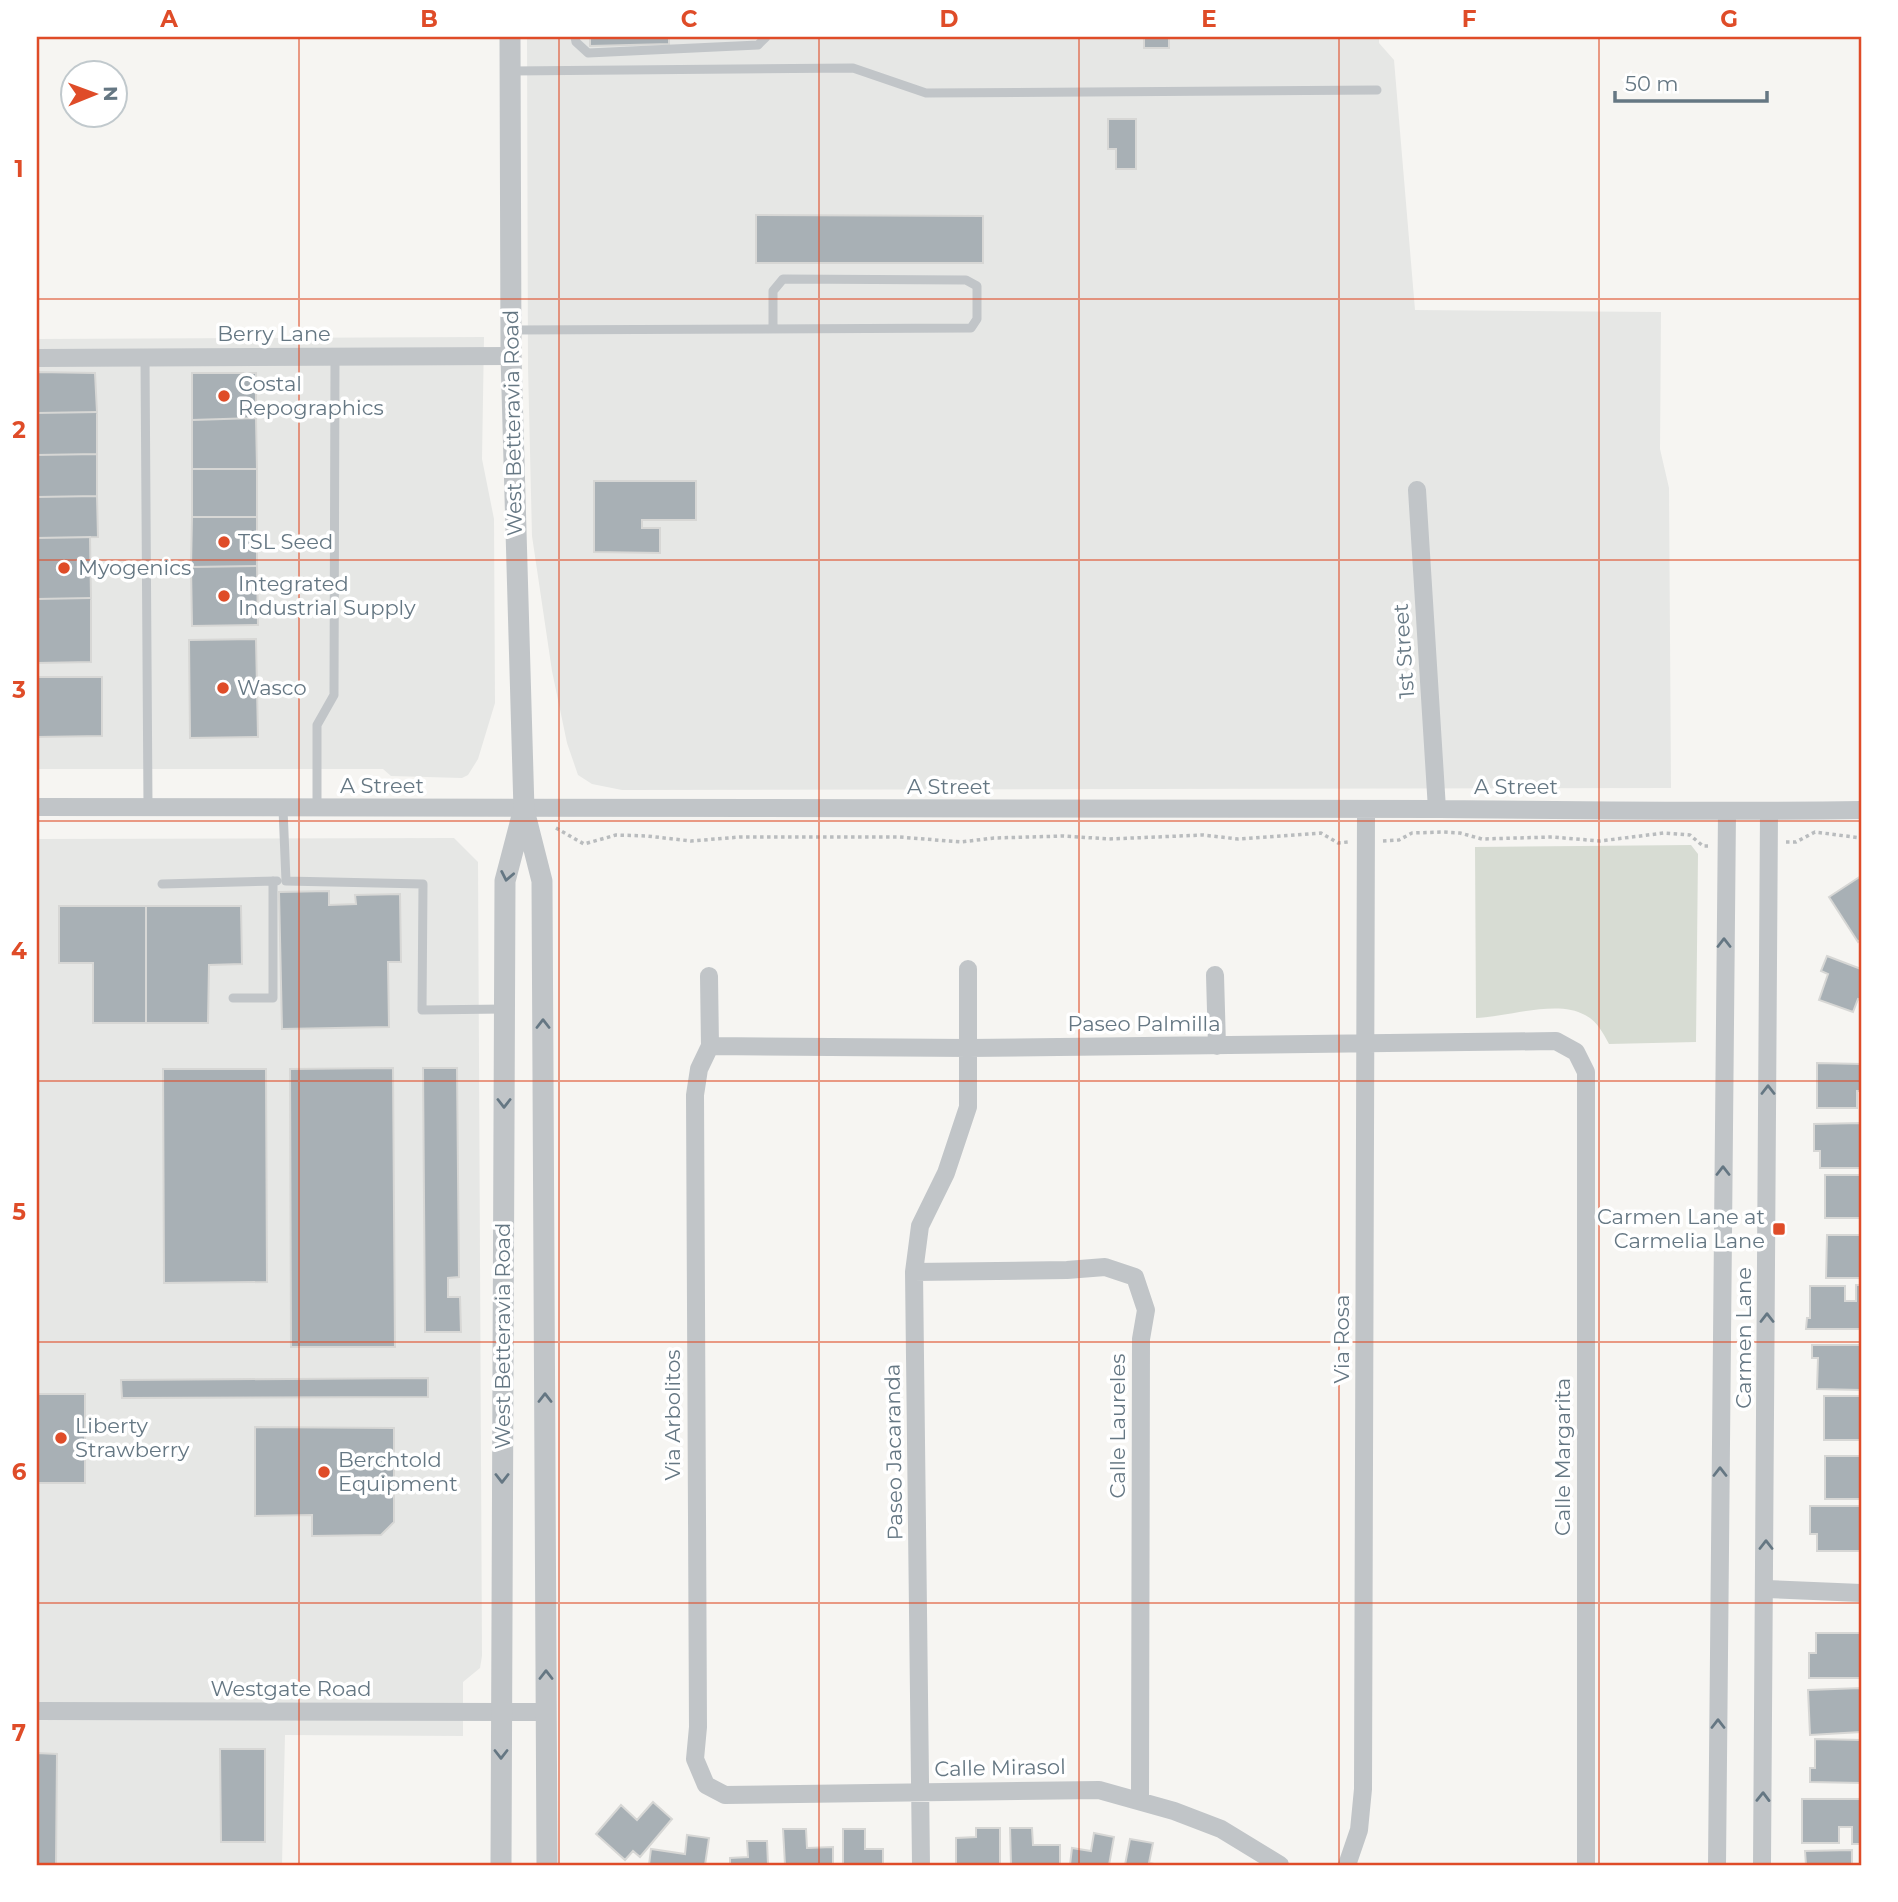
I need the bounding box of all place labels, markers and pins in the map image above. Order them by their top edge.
place label: Costal Repographics [238,371,384,420]
marker: Costal Repographics [216,388,232,404]
place label: TSL Seed [238,529,333,554]
marker: TSL Seed [216,534,232,550]
place label: Myogenics [78,555,191,580]
marker: Myogenics [56,560,72,576]
place label: Integrated Industrial Supply [238,571,416,620]
marker: Integrated Industrial Supply [216,588,232,604]
place label: Wasco [237,675,307,700]
marker: Wasco [215,680,231,696]
place label: Carmen Lane at Carmelia Lane [1597,1204,1765,1253]
marker: Carmen Lane at Carmelia Lane [1771,1221,1787,1237]
place label: Liberty Strawberry [75,1413,190,1462]
marker: Liberty Strawberry [53,1430,69,1446]
place label: Berchtold Equipment [338,1447,458,1496]
marker: Berchtold Equipment [316,1464,332,1480]

